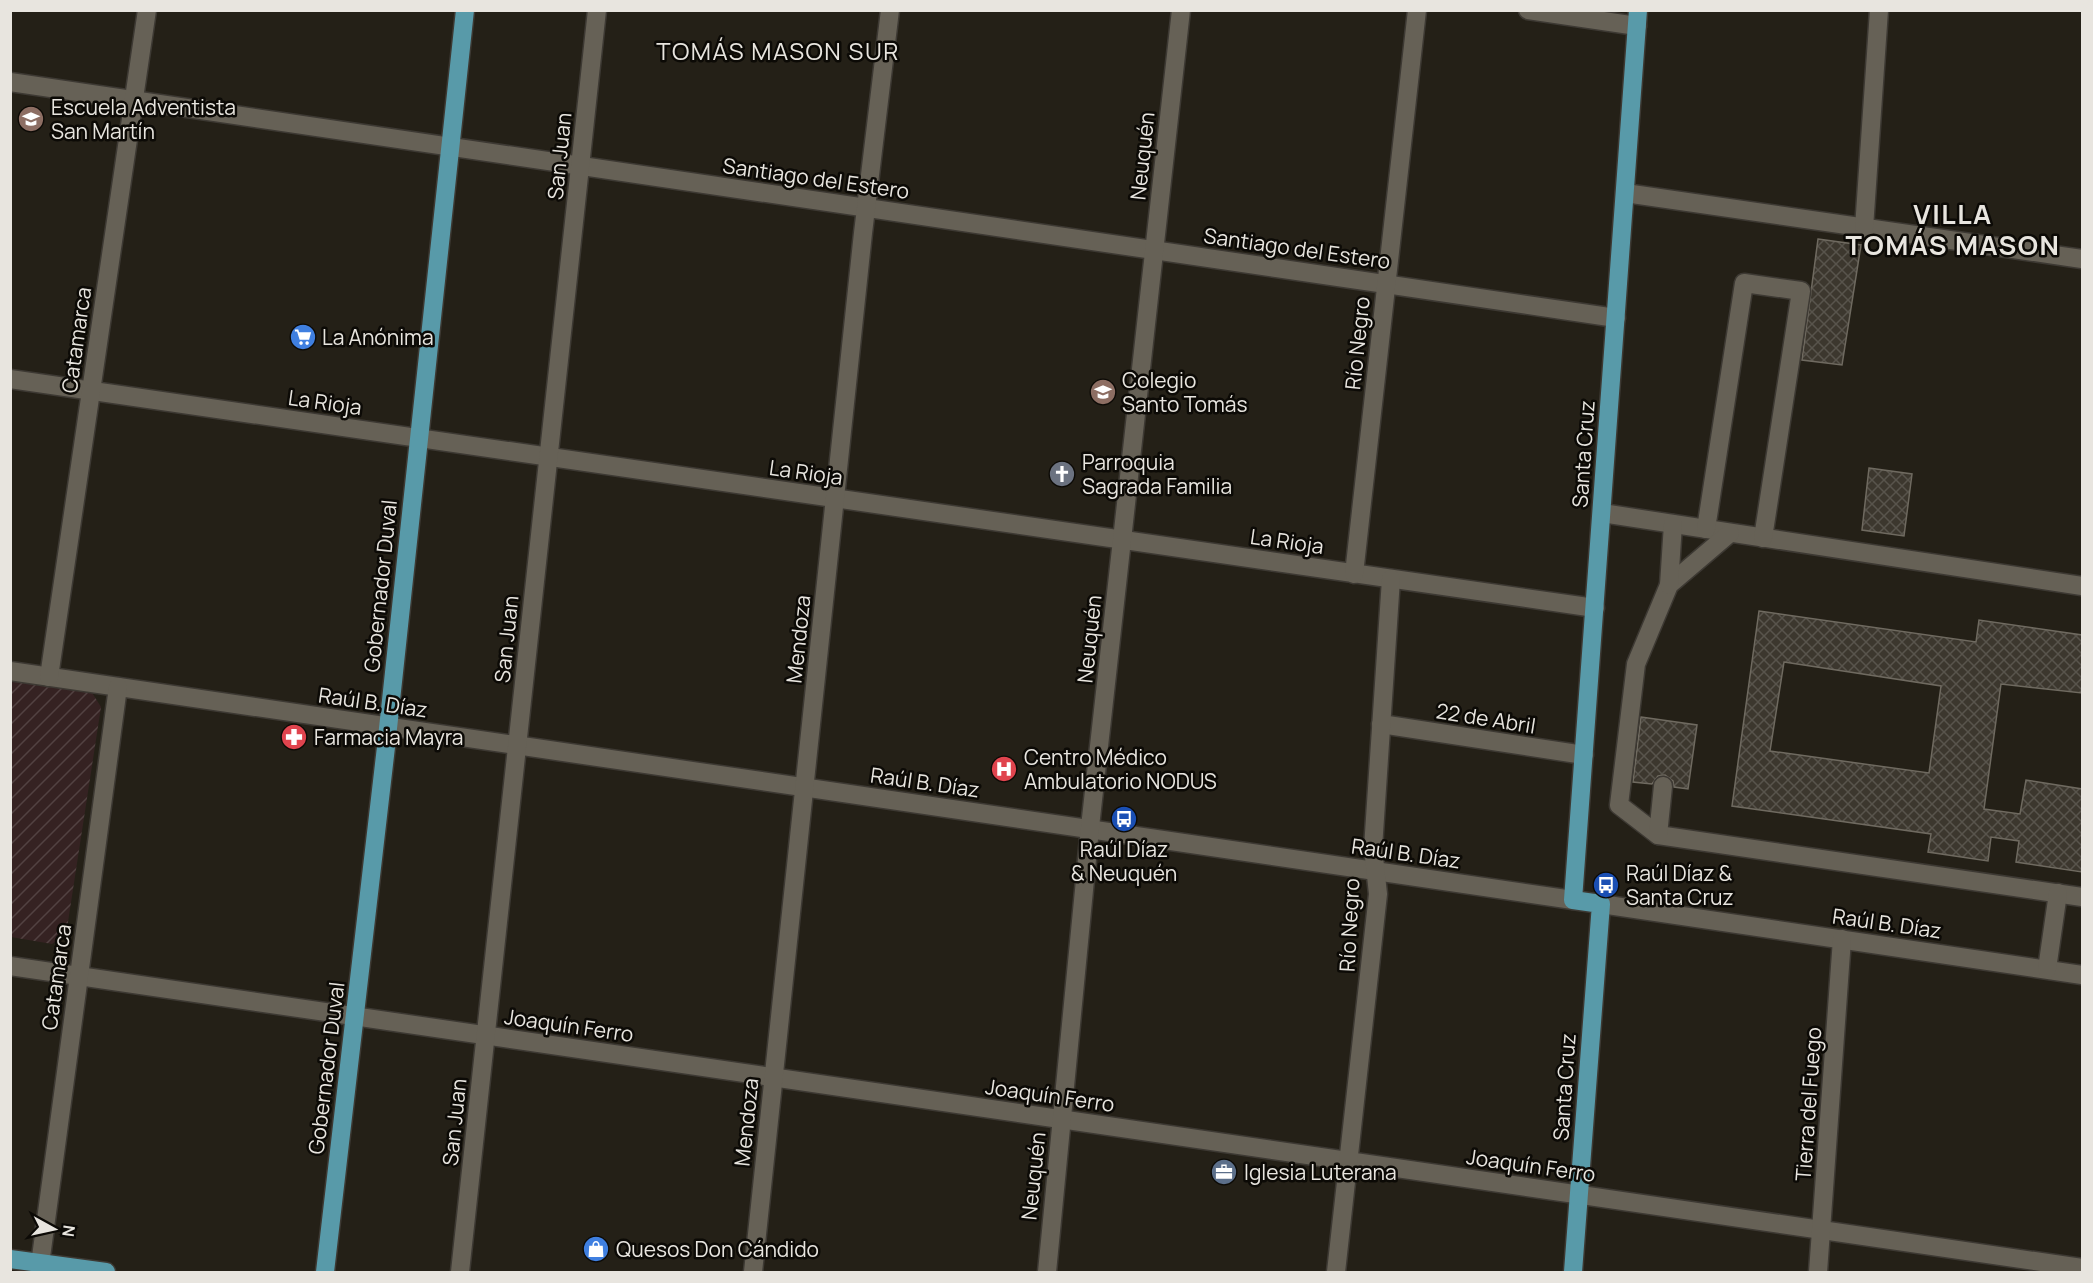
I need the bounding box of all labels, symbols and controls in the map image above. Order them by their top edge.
district label: TOMÁS MASON SUR [656,34,900,67]
place label: Escuela Adventista San Martín [51,93,236,145]
school or university icon: Escuela Adventista San Martín [16,104,46,134]
street label: San Juan [540,111,578,201]
street label: Neuquén [1123,111,1161,201]
street label: Santiago del Estero [721,151,911,205]
district label: VILLA TOMÁS MASON [1846,195,2060,263]
street label: Santiago del Estero [1202,221,1392,275]
street label: Catamarca [55,285,97,395]
street label: Río Negro [1338,295,1376,391]
supermarket icon: La Anónima [288,322,318,352]
place label: La Anónima [322,323,434,351]
place label: Colegio Santo Tomás [1122,366,1247,418]
school or university icon: Colegio Santo Tomás [1088,377,1118,407]
street label: La Rioja [286,383,364,421]
street label: Santa Cruz [1565,399,1601,509]
place label: Parroquia Sagrada Familia [1082,448,1232,500]
street label: La Rioja [767,453,845,491]
church icon: Parroquia Sagrada Familia [1047,459,1077,489]
street label: Gobernador Duval [357,498,403,674]
street label: La Rioja [1248,522,1326,560]
street label: Mendoza [779,593,817,685]
street label: San Juan [487,594,525,684]
street label: Neuquén [1070,594,1108,684]
street label: Raúl B. Díaz [317,680,429,724]
street label: 22 de Abril [1434,696,1538,740]
pharmacy icon: Farmacia Mayra [279,722,309,752]
place label: Farmacia Mayra [314,723,464,751]
place label: Centro Médico Ambulatorio NODUS [1024,743,1217,795]
hospital icon: Centro Médico Ambulatorio NODUS [989,754,1019,784]
street label: Raúl B. Díaz [869,760,981,804]
bus stop icon: Raúl Díaz & Neuquén [1109,804,1139,834]
street label: Raúl B. Díaz [1350,831,1462,875]
place label: Raúl Díaz & Neuquén [1071,835,1177,887]
place label: Raúl Díaz & Santa Cruz [1626,859,1734,911]
bus stop icon: Raúl Díaz & Santa Cruz [1591,870,1621,900]
street label: Río Negro [1333,878,1365,972]
street label: Raúl B. Díaz [1831,901,1943,945]
street label: Catamarca [35,922,77,1032]
street label: Gobernador Duval [302,980,350,1156]
street label: Joaquín Ferro [503,1002,635,1048]
street label: Tierra del Fuego [1789,1026,1827,1182]
street label: Santa Cruz [1546,1032,1582,1142]
street label: Joaquín Ferro [984,1072,1116,1118]
street label: Mendoza [727,1076,765,1168]
street label: San Juan [435,1077,473,1167]
street label: Neuquén [1014,1131,1052,1221]
street label: Joaquín Ferro [1465,1142,1597,1188]
office icon: Iglesia Luterana [1209,1157,1239,1187]
place label: Iglesia Luterana [1244,1158,1397,1186]
north arrow [24,1199,84,1259]
text: N [57,1224,81,1238]
shop icon: Quesos Don Cándido [581,1234,611,1264]
place label: Quesos Don Cándido [616,1235,819,1263]

